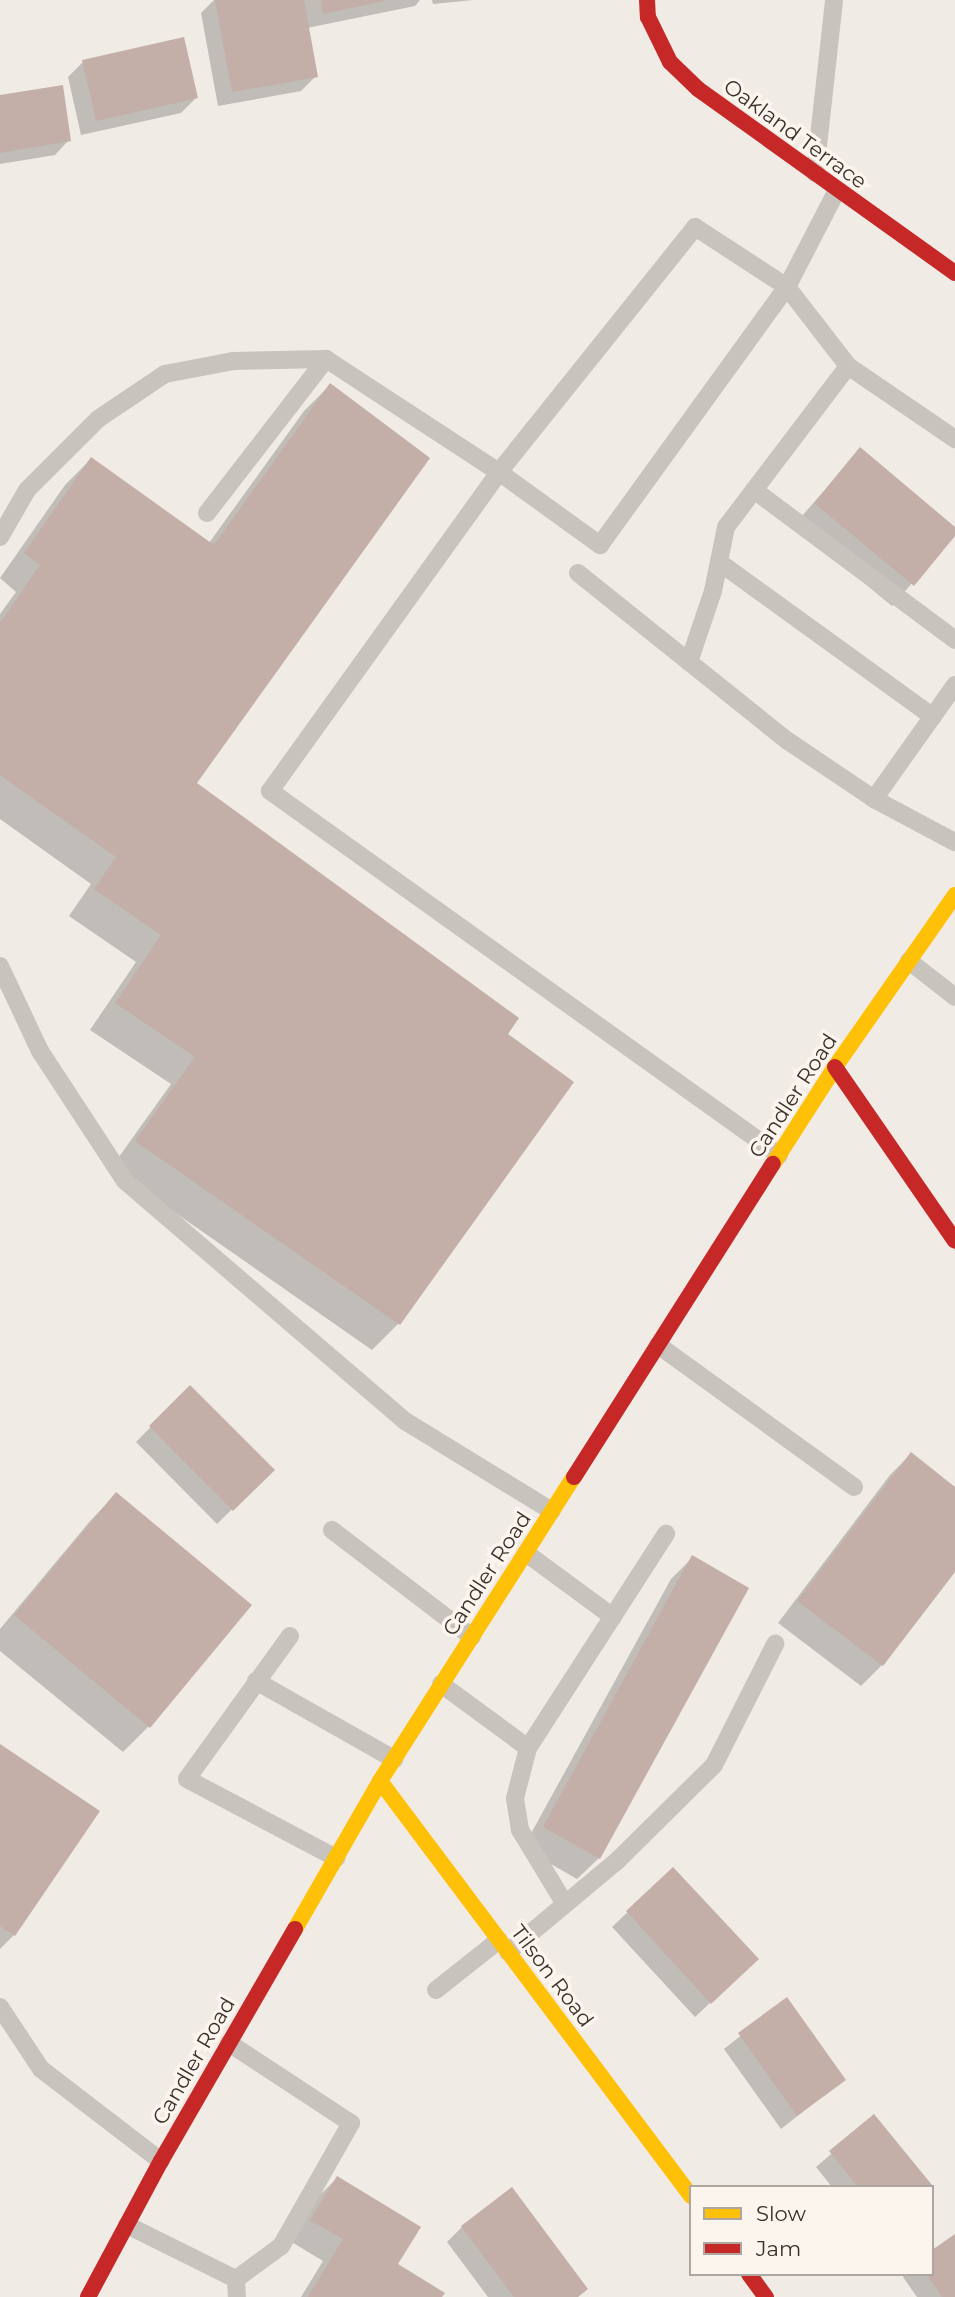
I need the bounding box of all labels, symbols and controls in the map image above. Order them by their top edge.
street label: Oakland Terrace [719,74,871,194]
street label: Candler Road [744,1029,842,1163]
street label: Candler Road [438,1507,536,1641]
street label: Tilson Road [505,1920,599,2032]
street label: Candler Road [147,1993,241,2129]
legend [689,2185,934,2276]
text: Slow [756,2201,806,2226]
text: Jam [756,2236,801,2261]

